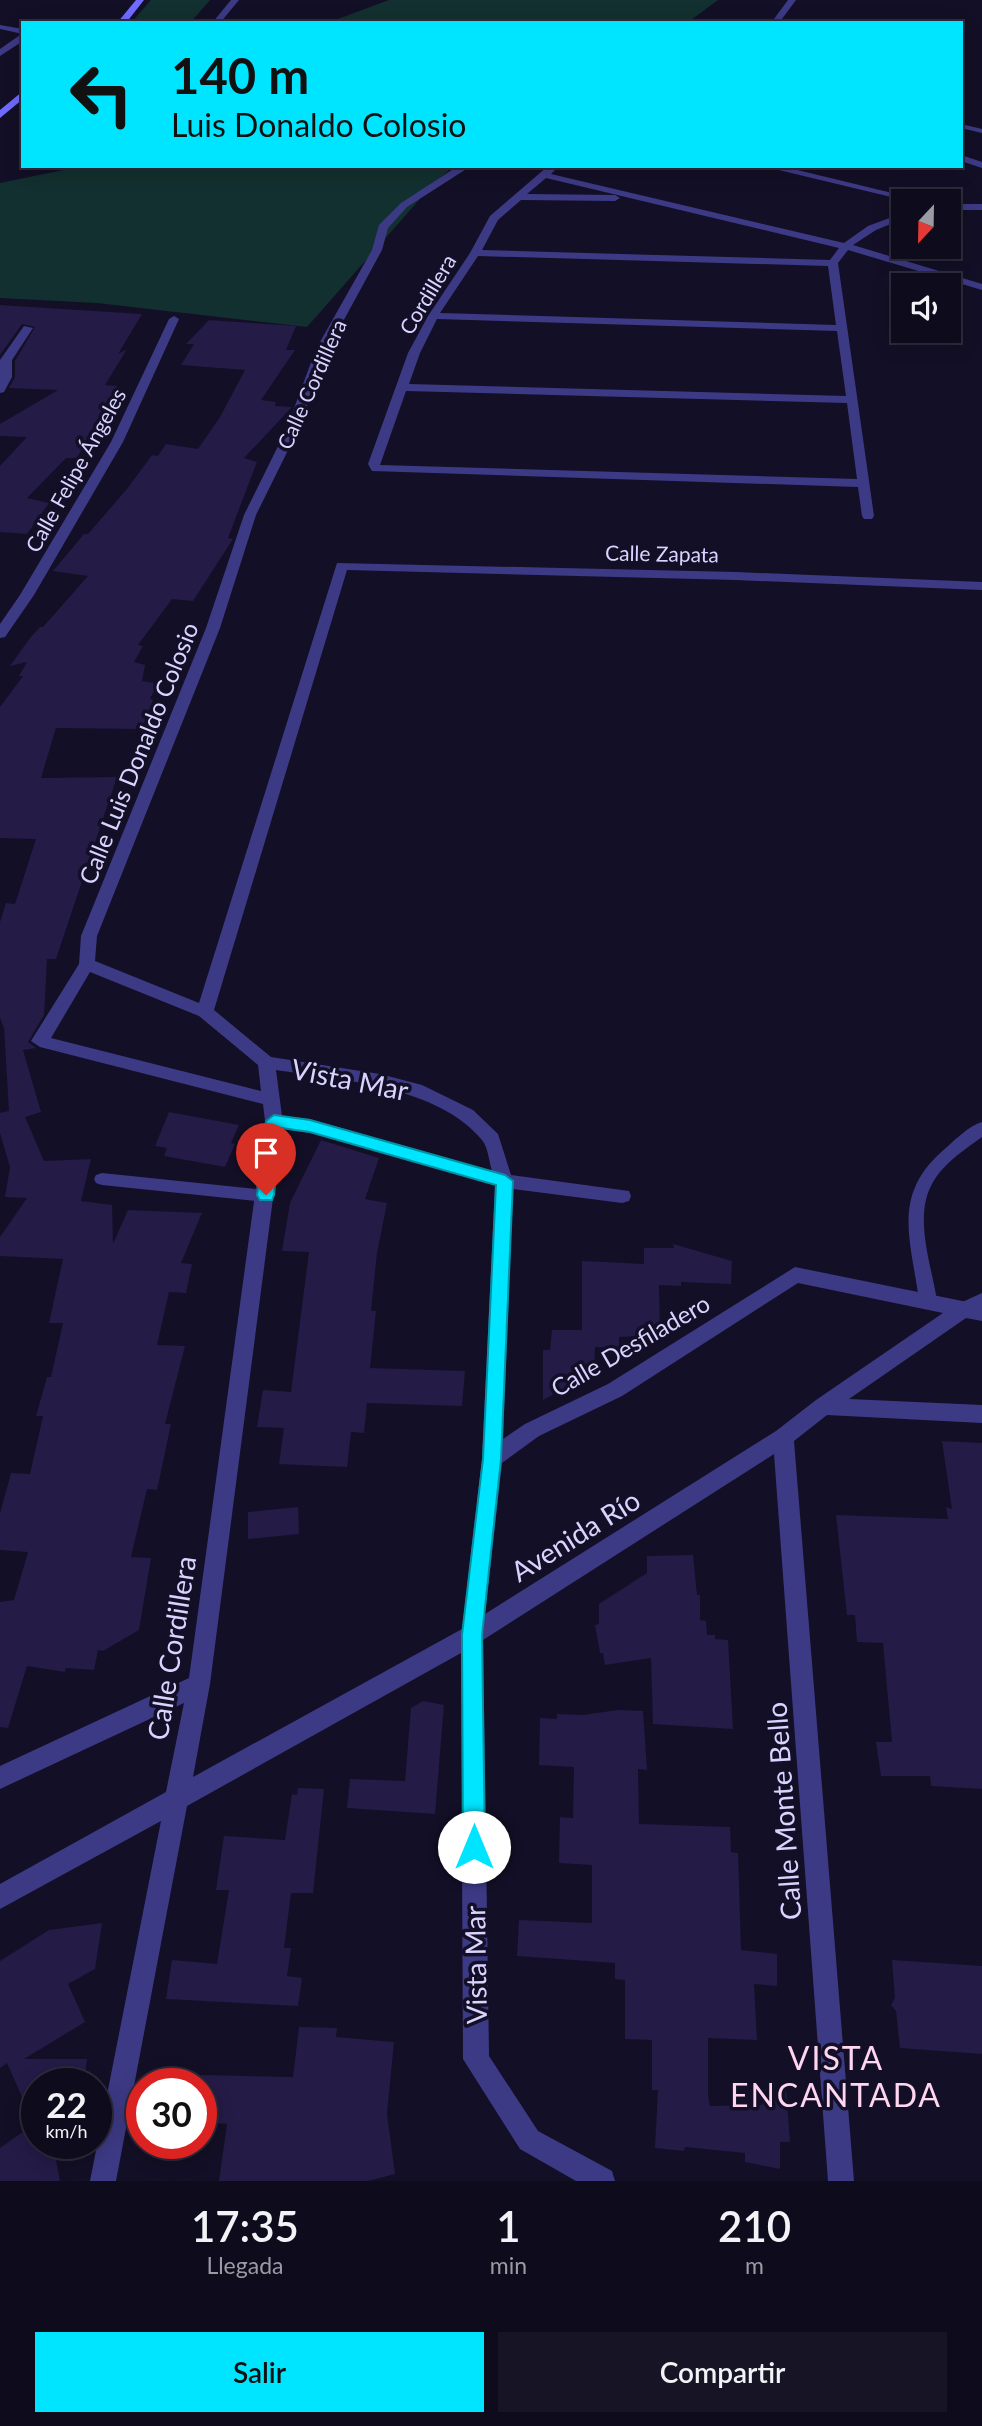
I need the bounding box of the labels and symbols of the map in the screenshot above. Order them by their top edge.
north arrow [891,189,961,259]
street label: Cordillera [393,250,461,338]
street label: Calle Cordillera [271,315,351,453]
street label: Calle Felipe Ángeles [20,384,130,556]
street label: Calle Zapata [605,540,719,566]
street label: Calle Luis Donaldo Colosio [72,618,204,888]
street label: Vista Mar [289,1051,411,1107]
pin [236,1123,296,1195]
street label: Calle Desfiladero [545,1288,715,1402]
street label: Avenida Río [504,1482,646,1588]
street label: Calle Cordillera [140,1553,202,1743]
street label: Calle Monte Bello [758,1701,808,1921]
position arrow [437,1810,511,1884]
street label: Vista Mar [457,1905,493,2025]
district label: VISTA ENCANTADA [730,2038,942,2114]
speed limit sign: 30 [126,2068,217,2159]

